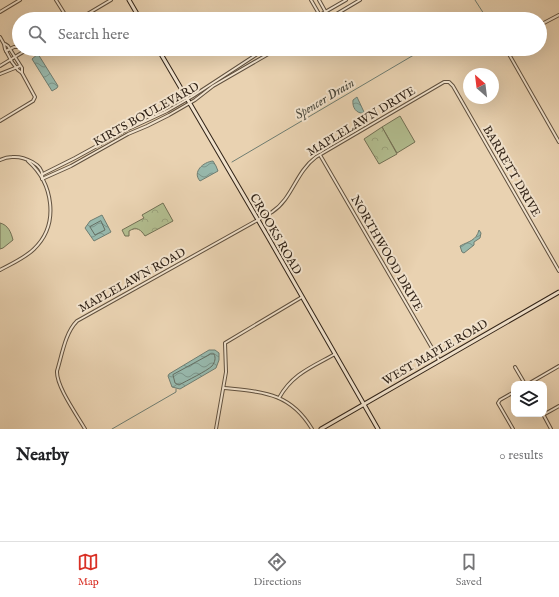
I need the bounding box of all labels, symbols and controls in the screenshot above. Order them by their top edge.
search box [12,12,547,56]
icon: search [26,23,48,45]
text: Search here [58,25,129,44]
north arrow [463,68,499,104]
water label: Spencer Drain [292,75,358,124]
street label: KIRTS BOULEVARD [91,79,202,150]
street label: MAPLELAWN DRIVE [304,83,418,160]
street label: BARRETT DRIVE [479,123,544,219]
street label: CROOKS ROAD [246,191,305,278]
street label: NORTHWOOD DRIVE [347,193,426,314]
street label: MAPLELAWN ROAD [76,245,189,316]
street label: WEST MAPLE ROAD [380,316,491,389]
map controls [511,381,547,417]
button: layers [511,381,547,417]
text: Nearby [16,445,69,466]
text: 0 results [499,447,543,464]
tab: Map [77,551,99,589]
tab: Directions [254,551,301,589]
tab: Saved [456,551,482,589]

